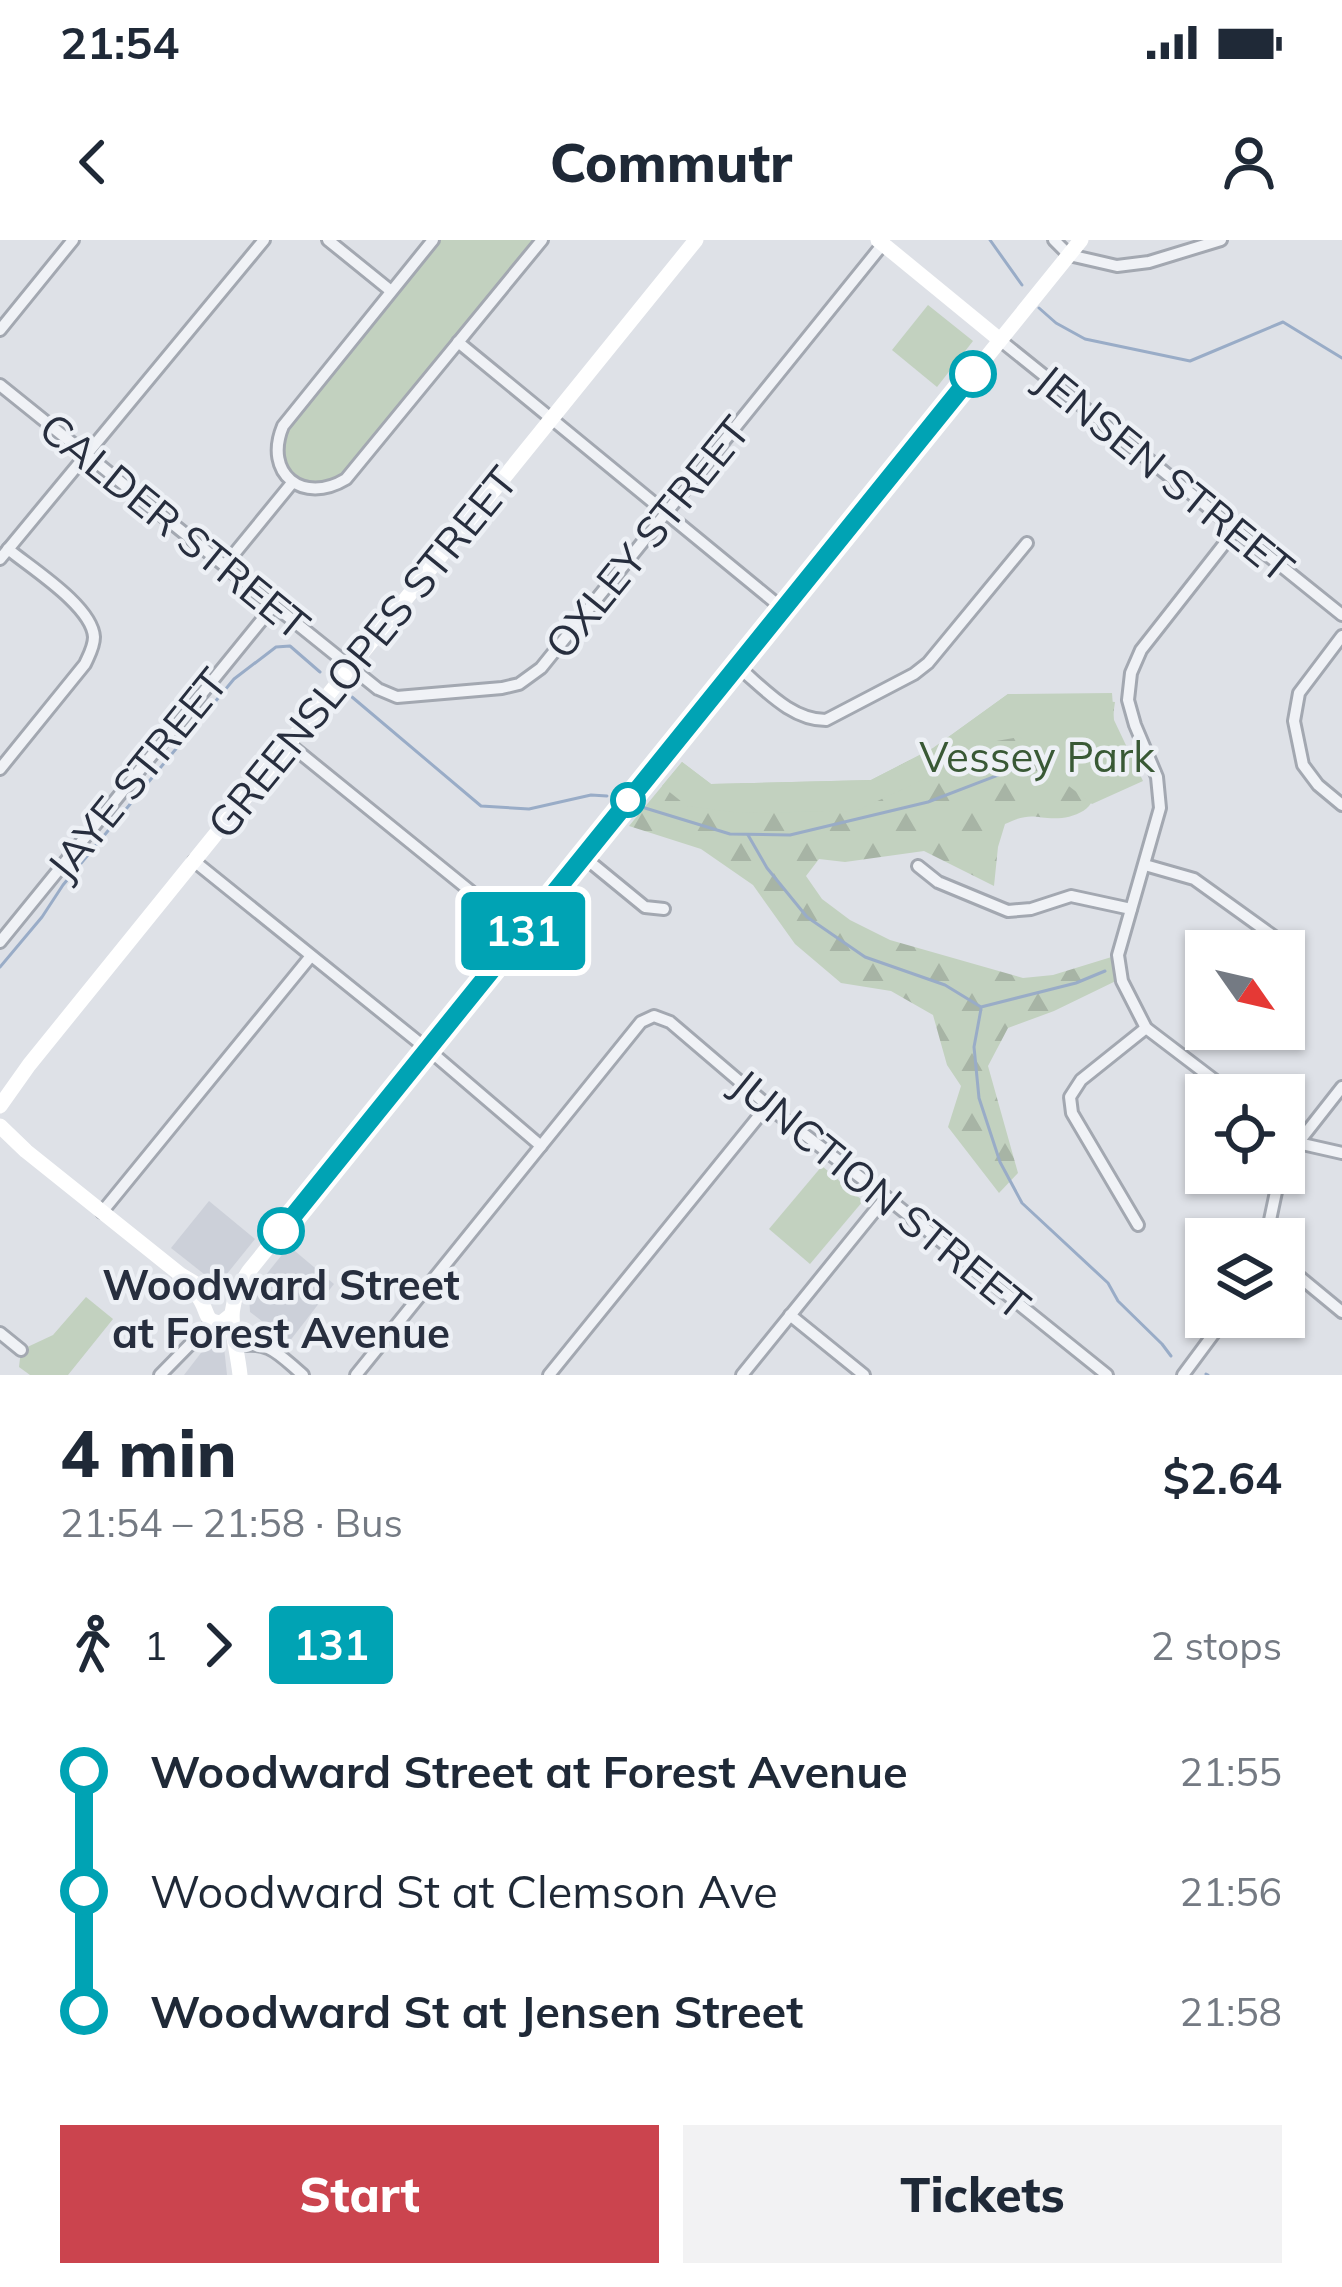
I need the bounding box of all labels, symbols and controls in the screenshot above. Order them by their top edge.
text: 21:54 [60,14,179,70]
text: Commutr [550,128,792,196]
icon: back [60,129,126,195]
icon: person [1216,129,1282,195]
unlabelled marker [951,352,995,396]
street label: JENSEN STREET [1025,353,1305,593]
street label: CALDER STREET [29,401,321,651]
street label: OXLEY STREET [533,405,761,669]
street label: GREENSLOPES STREET [196,455,528,849]
street label: JAYE STREET [35,657,239,891]
park label: Vessey Park [919,730,1155,783]
unlabelled marker [612,784,644,816]
line badge: 131 [454,892,592,970]
text: 131 [485,904,561,957]
north arrow [1185,930,1305,1050]
map controls [1185,930,1305,1338]
street label: JUNCTION STREET [721,1057,1041,1331]
button: locate [1185,1074,1305,1194]
marker: Woodward Street at Forest Avenue [259,1209,303,1253]
button: layers [1185,1218,1305,1338]
place label: Woodward Street at Forest Avenue [102,1258,460,1359]
text: 4 min [60,1411,237,1494]
text: $2.64 [1163,1449,1282,1505]
text: 21:54 – 21:58 · Bus [60,1498,403,1547]
icon: walk [60,1612,126,1678]
icon: forward [185,1612,251,1678]
text: 131 [293,1618,369,1671]
text: 1 [144,1621,167,1670]
text: 2 stops [1151,1621,1282,1670]
text: Woodward Street at Forest Avenue [150,1743,908,1799]
text: 21:55 [1180,1747,1282,1796]
text: Woodward St at Clemson Ave [150,1863,778,1919]
text: 21:56 [1180,1867,1282,1916]
text: Woodward St at Jensen Street [150,1983,803,2039]
text: 21:58 [1180,1987,1282,2036]
button: Start [60,2125,659,2263]
button: Tickets [683,2125,1282,2263]

